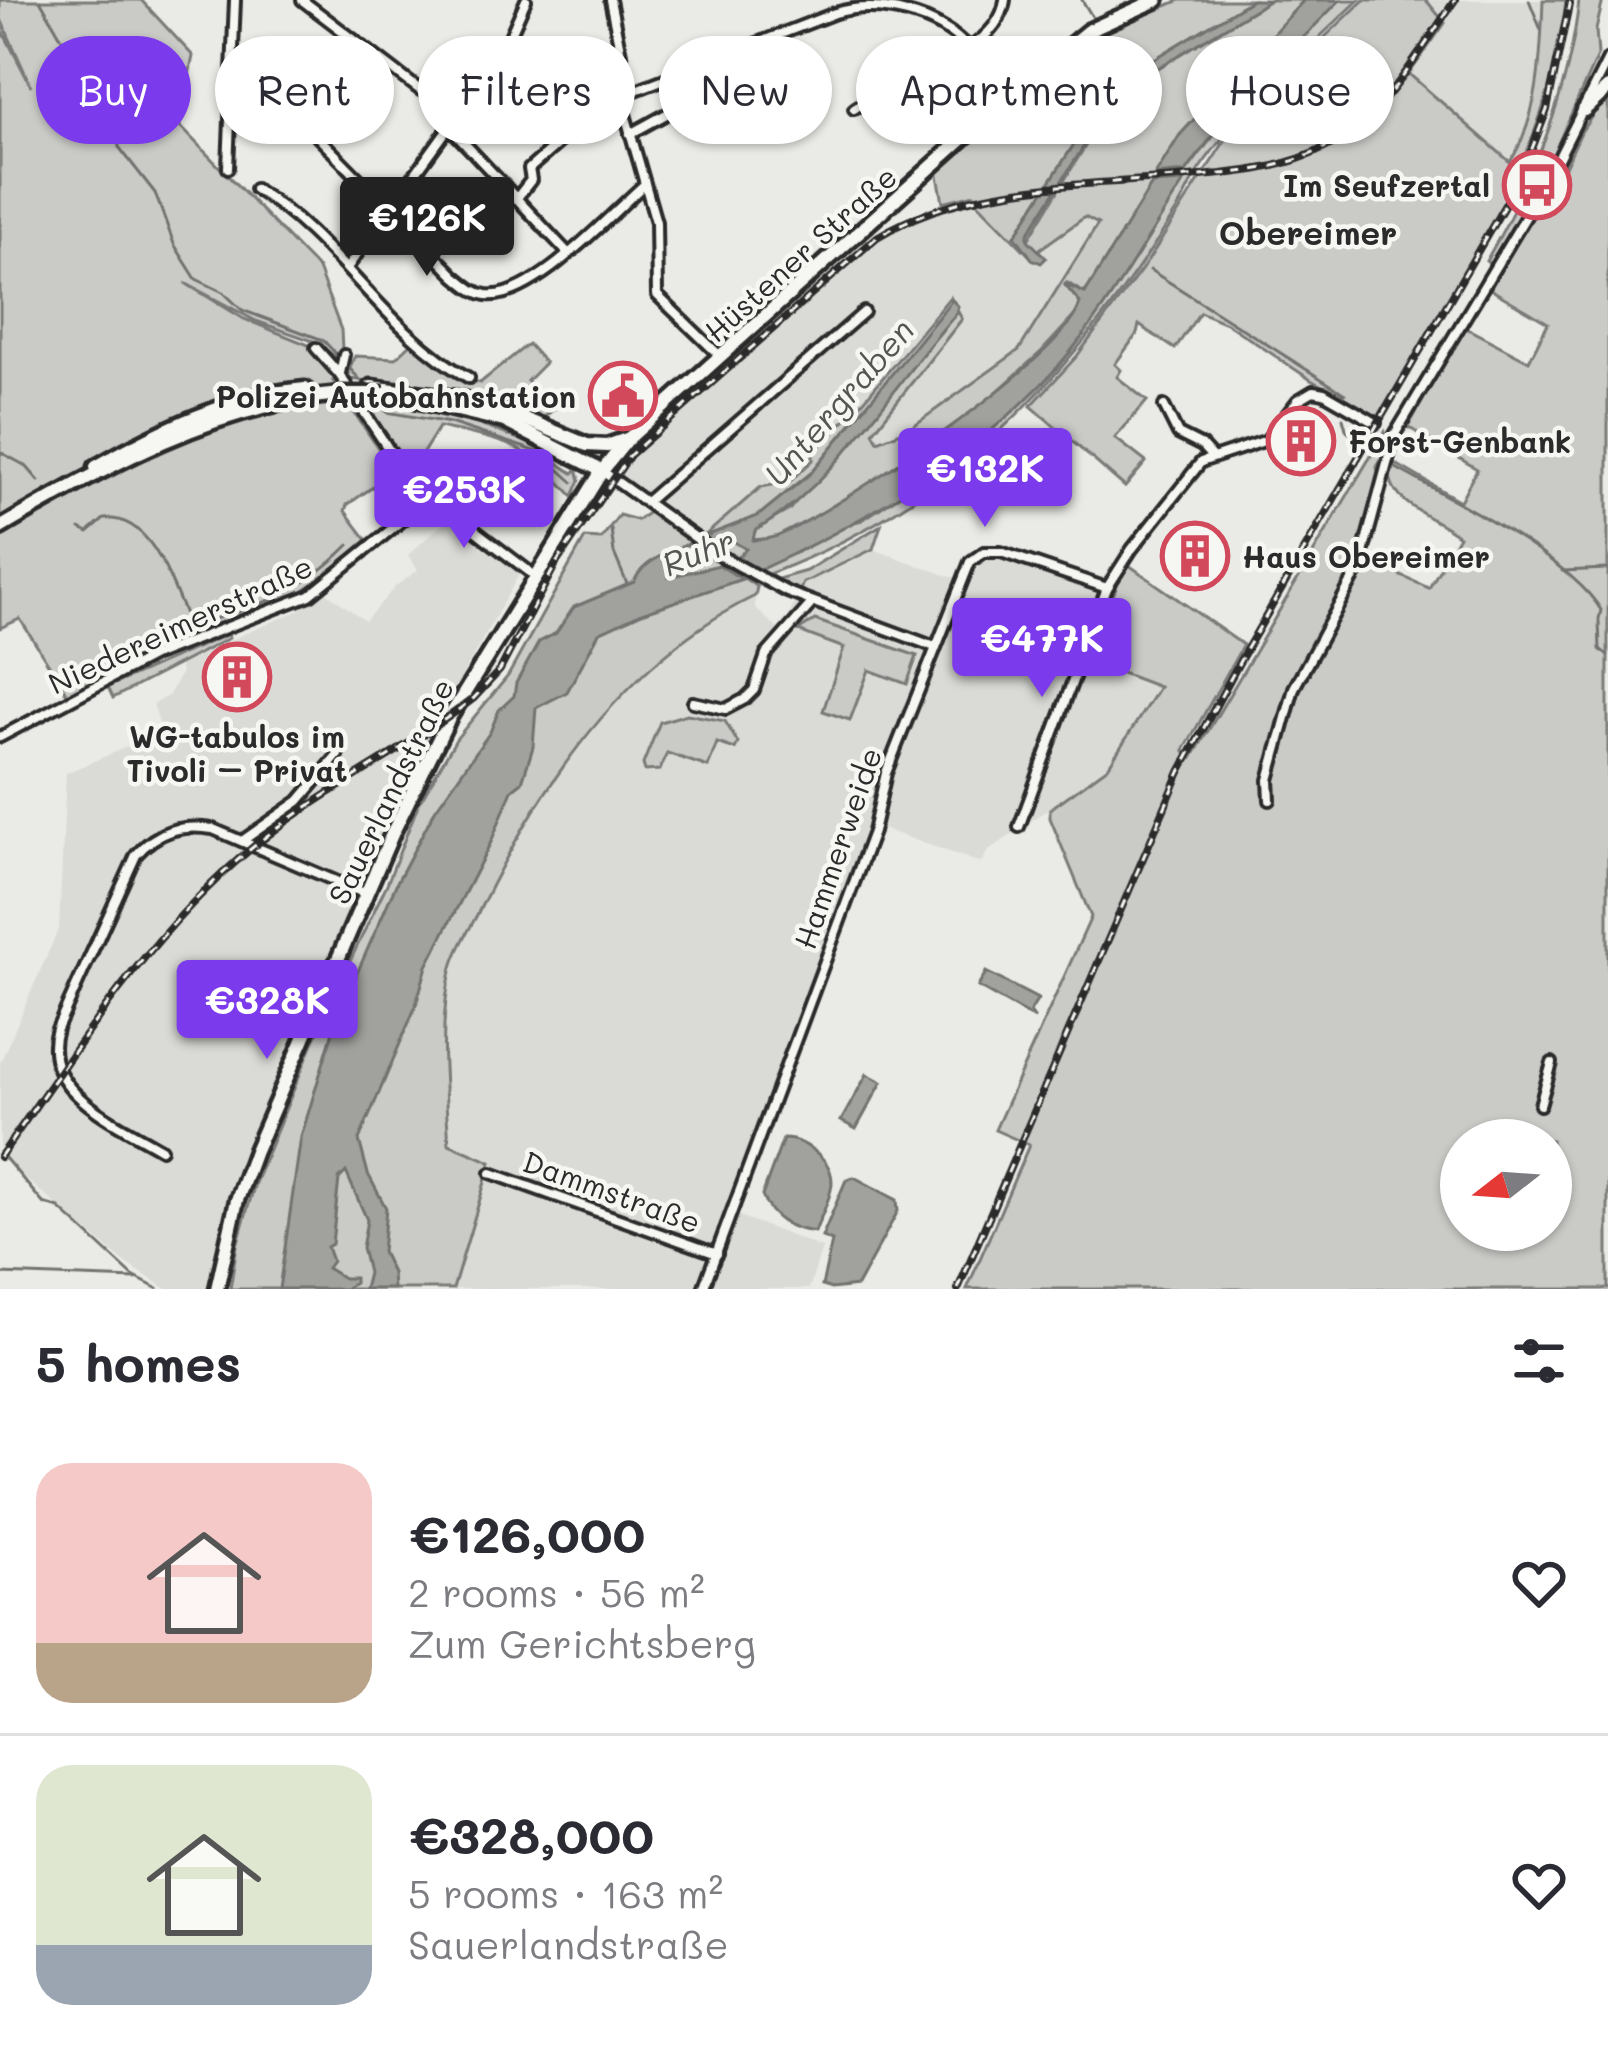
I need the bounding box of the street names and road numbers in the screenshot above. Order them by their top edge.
street label: Hüstener Straße [695,156,905,350]
street label: Niedereimerstraße [42,545,318,703]
street label: Sauerlandstraße [318,671,462,911]
street label: Hammerweide [784,742,890,954]
street label: Dammstraße [518,1140,706,1242]

